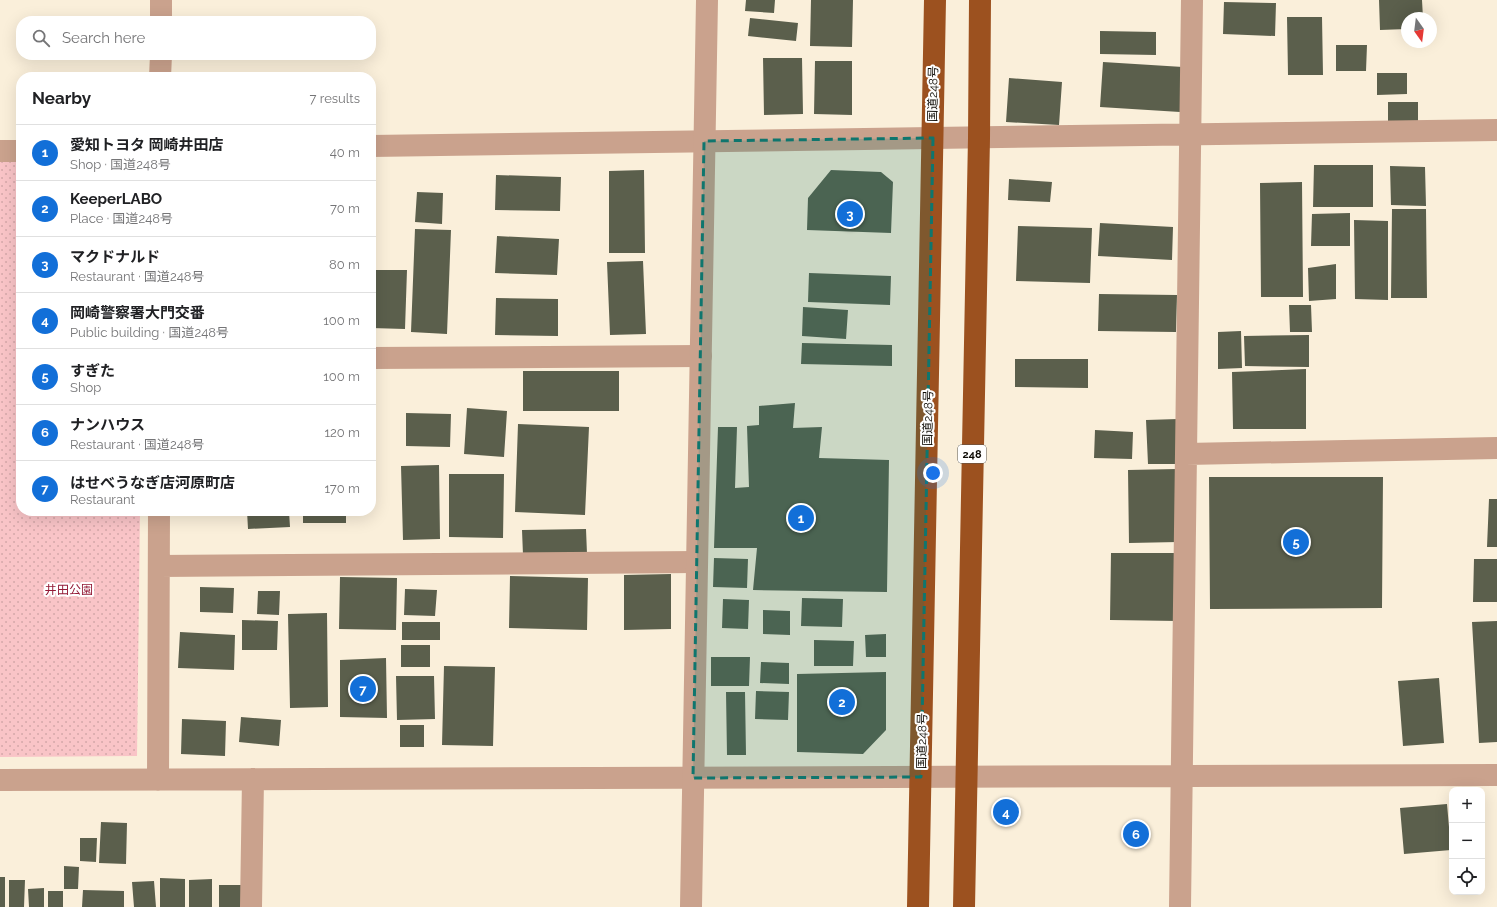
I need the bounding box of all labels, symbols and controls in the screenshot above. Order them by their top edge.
north arrow [1401,12,1437,48]
search box [16,16,376,60]
icon: search [30,27,52,49]
text: Search here [62,29,145,47]
street label: 国道248号 [926,66,940,122]
text: Nearby [32,88,91,108]
text: 7 results [310,91,360,106]
text: 愛知トヨタ 岡崎井田店 [70,136,224,154]
text: 1 [42,145,48,160]
text: 40 m [330,145,360,160]
text: Shop · 国道248号 [70,157,171,172]
text: KeeperLABO [70,190,162,208]
pin: 3 [837,199,863,229]
text: 2 [41,201,49,216]
text: 70 m [330,201,360,216]
text: Place · 国道248号 [70,211,173,226]
text: マクドナルド [70,248,160,266]
text: 3 [41,257,49,272]
text: 80 m [329,257,360,272]
text: Restaurant · 国道248号 [70,269,205,284]
text: 岡崎警察署大門交番 [70,304,205,322]
text: 4 [41,313,49,328]
text: 100 m [323,313,360,328]
text: Public building · 国道248号 [70,325,229,340]
text: すぎた [70,362,115,380]
text: 5 [41,369,49,384]
text: 100 m [323,369,360,384]
text: Shop [70,380,101,395]
street label: 国道248号 [921,390,935,446]
text: ナンハウス [70,416,145,434]
text: 6 [41,425,49,440]
text: 120 m [324,425,360,440]
text: Restaurant · 国道248号 [70,437,205,452]
road number: 248 [958,445,986,463]
your location [923,463,943,483]
text: はせべうなぎ店河原町店 [70,474,235,492]
text: 7 [41,481,49,496]
text: 170 m [324,481,360,496]
text: Restaurant [70,492,135,507]
pin: 1 [788,503,814,533]
pin: 5 [1283,527,1309,557]
park label: 井田公園 [45,583,93,597]
pin: 7 [350,674,376,704]
pin: 2 [829,687,855,717]
street label: 国道248号 [915,713,929,769]
map controls [1449,787,1485,895]
button: + [1449,787,1485,823]
pin: 4 [993,797,1019,827]
pin: 6 [1123,819,1149,849]
button: − [1449,823,1485,859]
button: locate [1449,859,1485,895]

